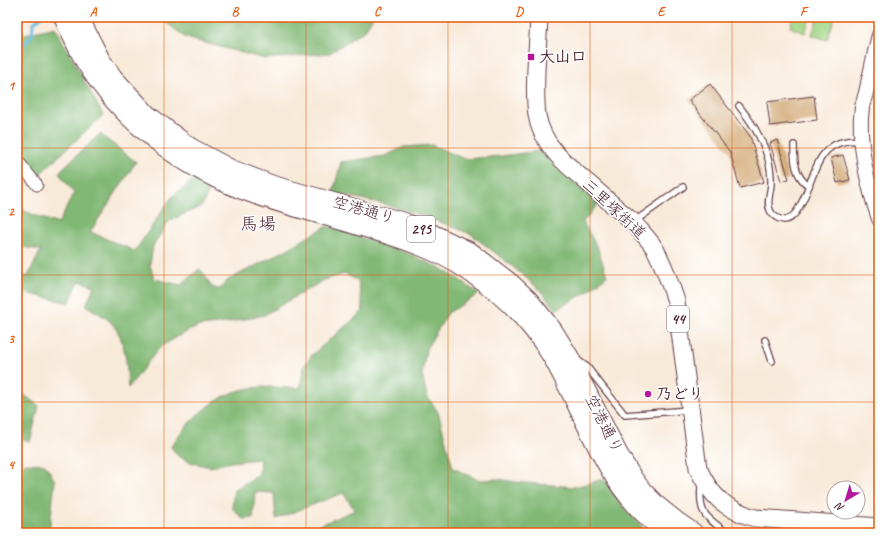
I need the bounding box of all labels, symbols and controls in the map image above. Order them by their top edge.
text: A [90,4,98,20]
text: B [232,4,240,20]
text: C [374,4,382,20]
text: D [515,4,524,20]
text: E [658,4,667,20]
text: F [800,4,809,20]
place label: 大山口 [539,47,587,67]
marker: 大山口 [526,52,536,62]
text: 1 [8,78,16,94]
street label: 三里塚街道 [578,174,650,244]
street label: 空港通り [330,192,398,228]
text: 2 [8,204,15,220]
district label: 馬場 [240,213,276,235]
road number: 295 [407,216,435,242]
road number: 44 [667,306,689,332]
text: 3 [8,331,15,347]
place label: 乃どり [656,384,704,404]
marker: 乃どり [643,389,653,399]
street label: 空港通り [581,391,627,457]
text: 4 [8,457,16,473]
north arrow [826,480,866,520]
text: N [831,499,847,515]

